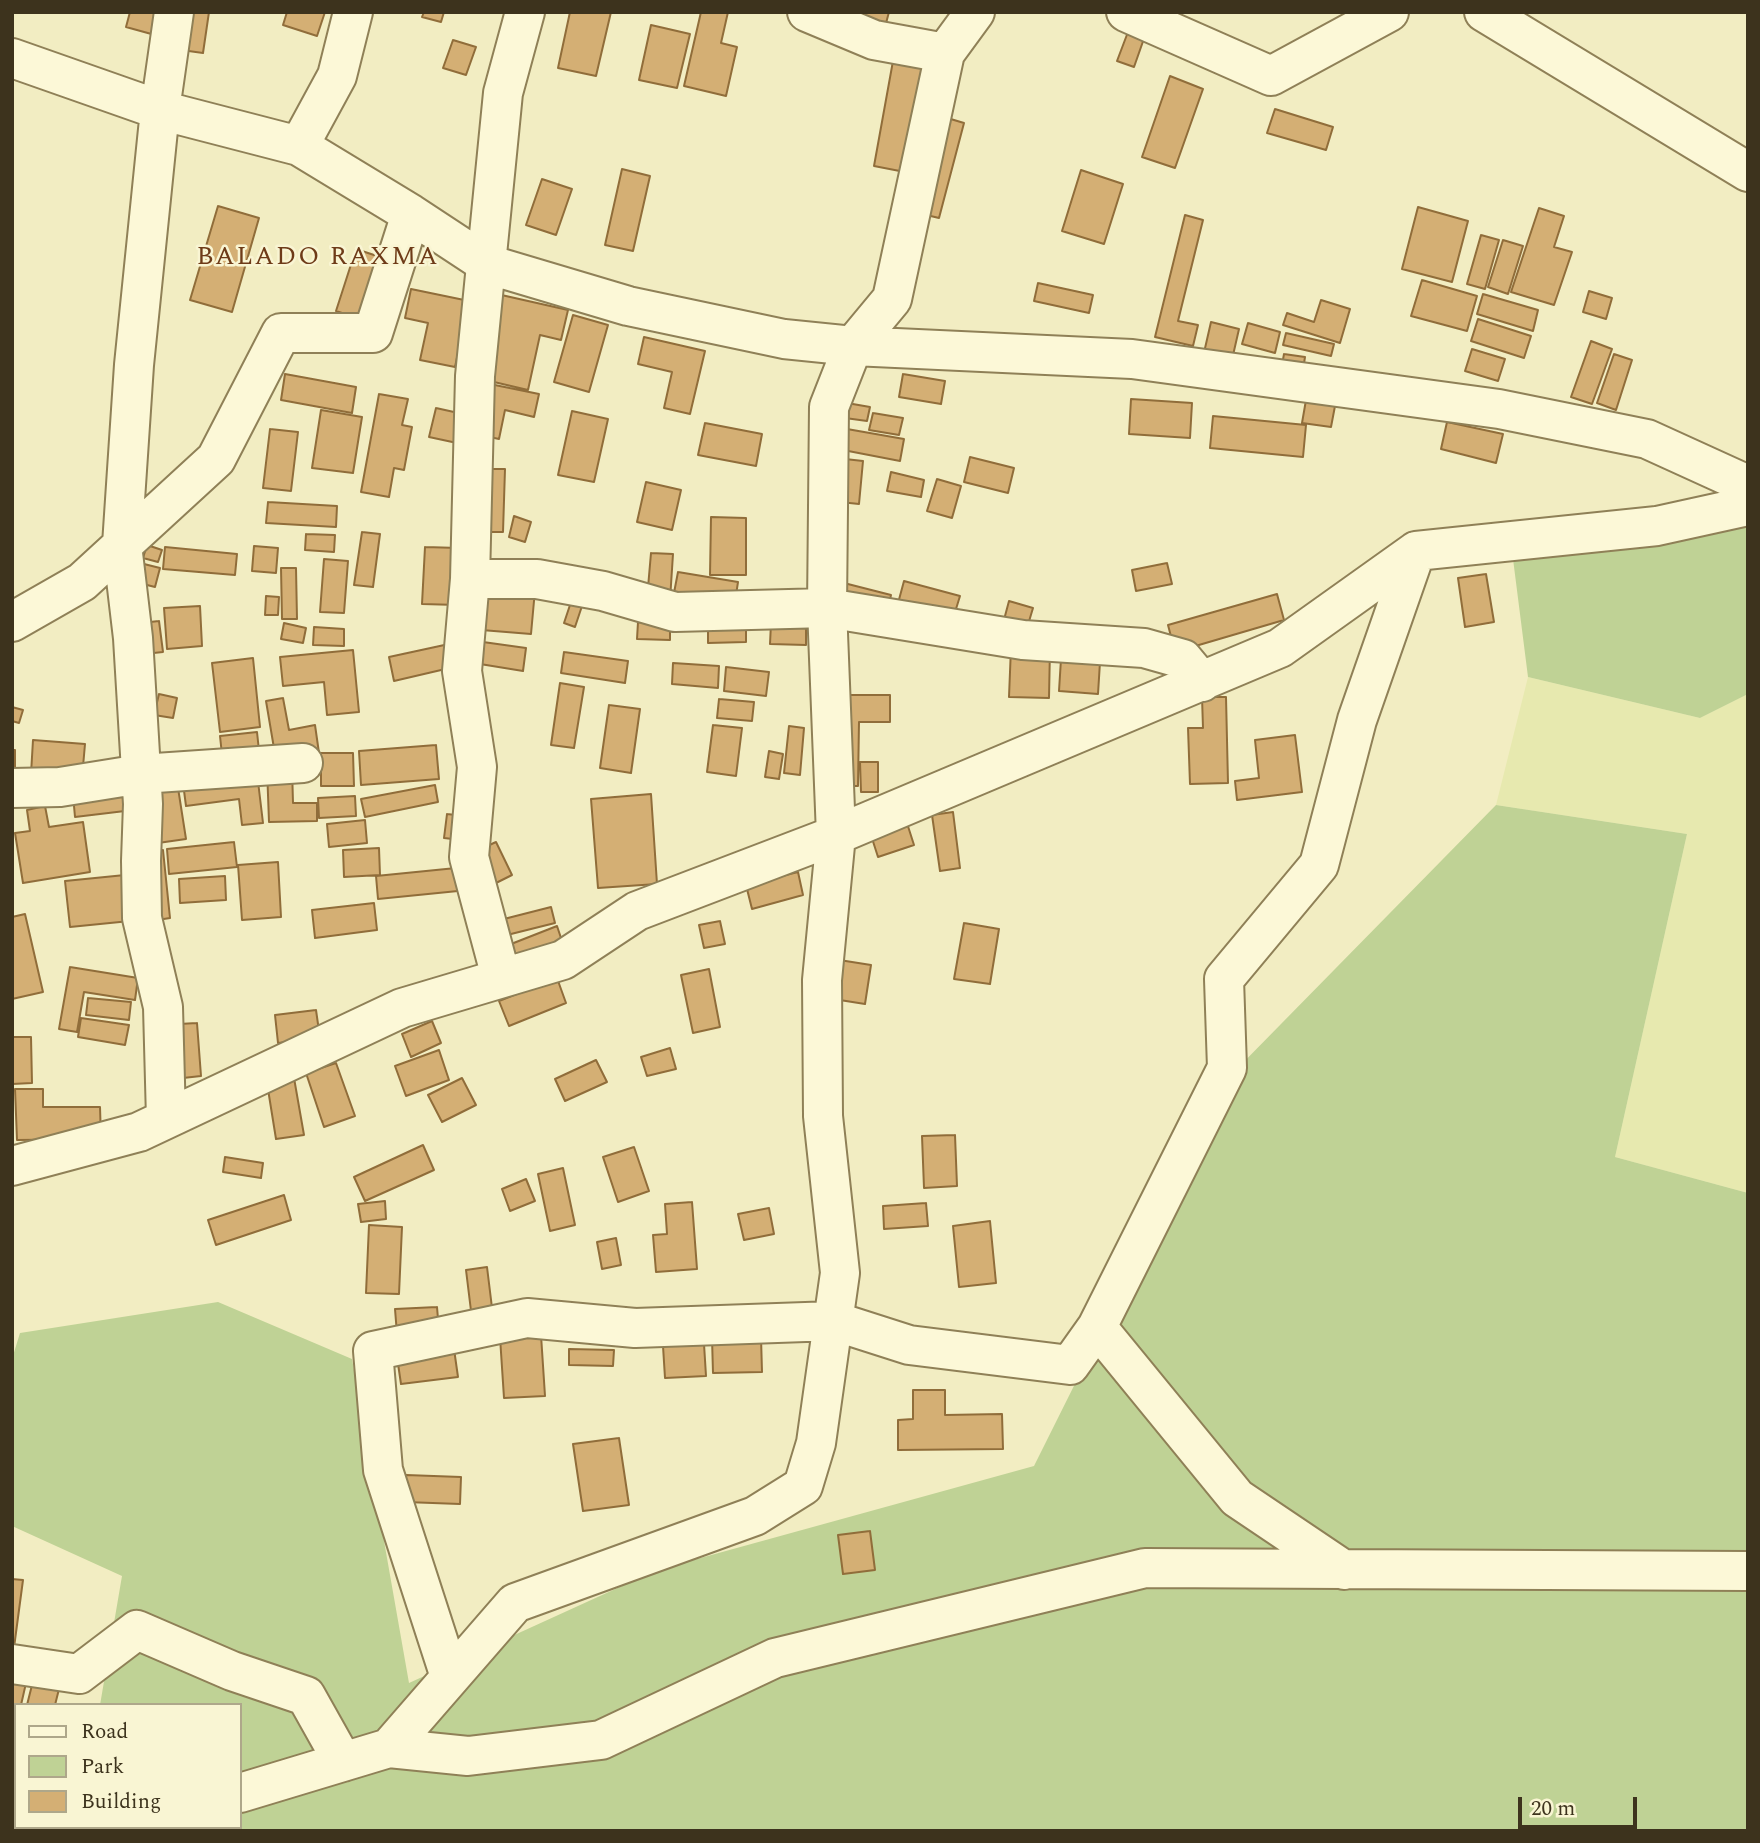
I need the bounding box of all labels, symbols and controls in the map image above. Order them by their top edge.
district label: BALADO RAXMA [198,243,438,275]
legend [14,1703,242,1829]
text: Road [81,1716,128,1748]
text: Park [81,1751,124,1783]
scale bar [1522,1784,1641,1828]
text: Building [81,1786,161,1818]
text: 20 m [1531,1793,1575,1825]

